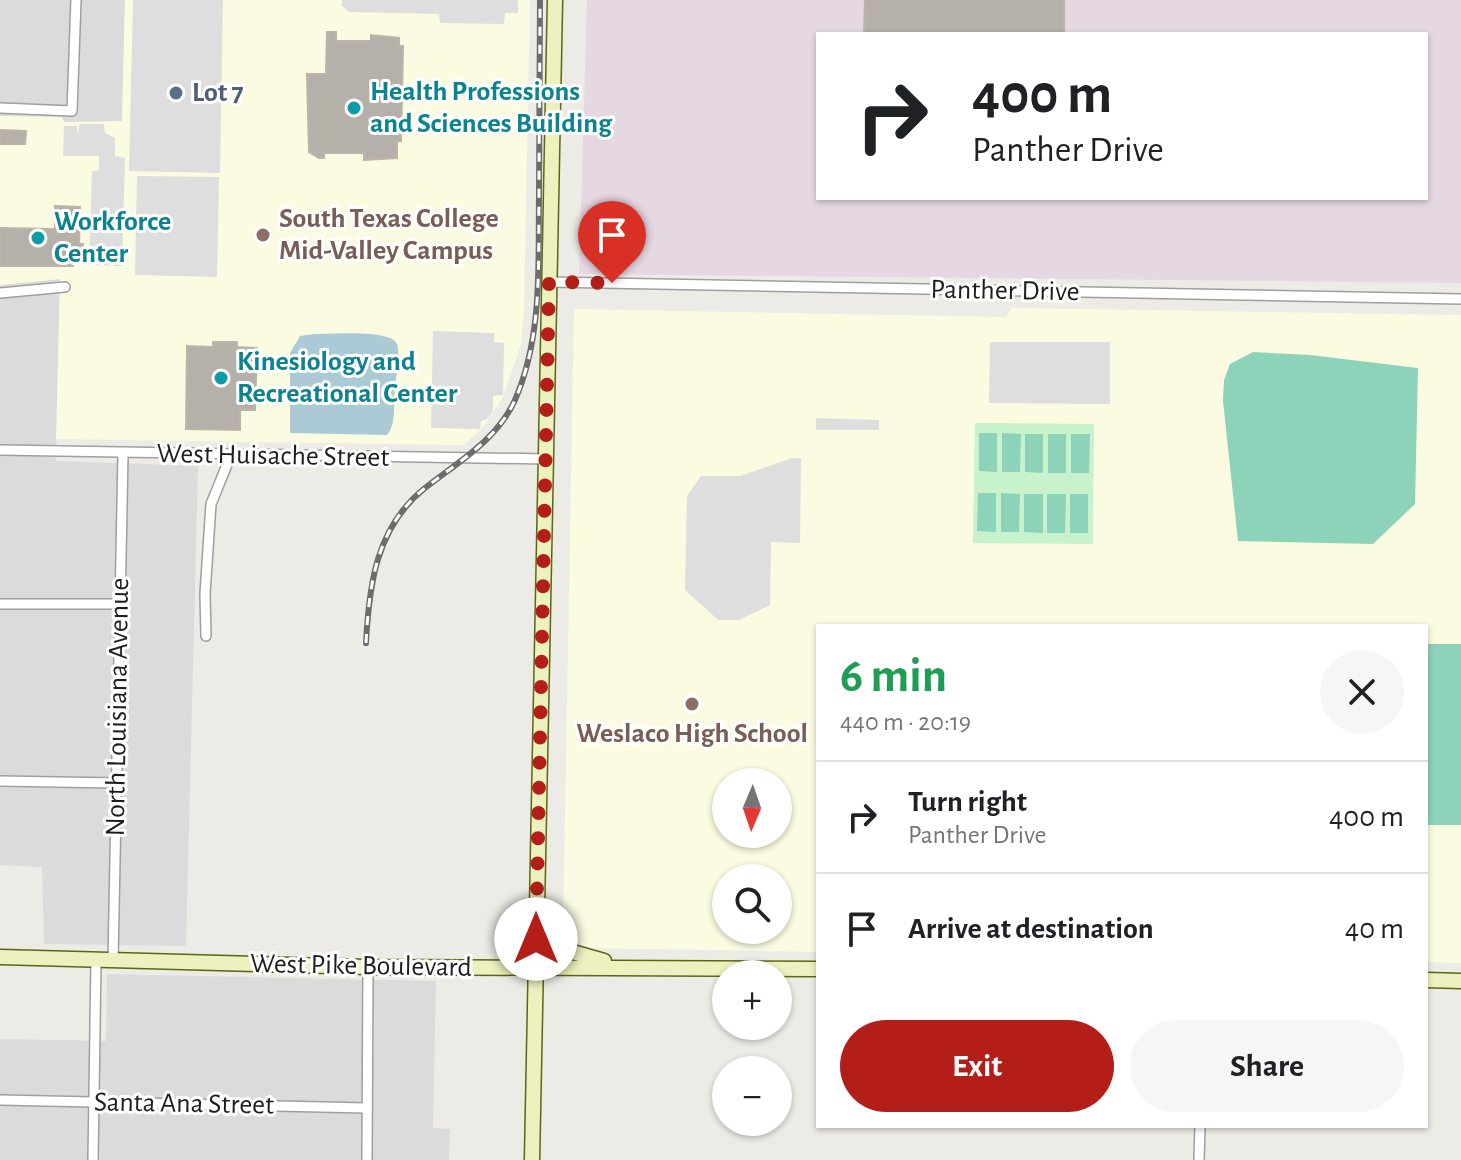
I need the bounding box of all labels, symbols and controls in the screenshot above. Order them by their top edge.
icon: right [840,64,944,168]
text: 400 m [972,67,1112,123]
place label: Health Professions and Sciences Building [370,78,613,138]
place label: Lot 7 [192,79,244,107]
marker: Lot 7 [167,84,185,102]
marker: Health Professions and Sciences Building [345,99,363,117]
text: Panther Drive [972,132,1164,168]
pin [578,201,646,283]
place label: South Texas College Mid-Valley Campus [279,205,499,265]
place label: Workforce Center [54,208,171,268]
icon: arrive [590,213,634,257]
marker: South Texas College Mid-Valley Campus [254,226,272,244]
marker: Workforce Center [29,229,47,247]
street label: Panther Drive [930,276,1080,306]
place label: Kinesiology and Recreational Center [237,348,458,408]
marker: Kinesiology and Recreational Center [212,369,230,387]
street label: West Huisache Street [156,440,390,472]
street label: North Louisiana Avenue [102,577,134,837]
button: close [1320,650,1404,734]
text: 6 min [840,653,947,701]
marker: Weslaco High School [683,695,701,713]
text: 440 m · 20:19 [840,709,971,735]
place label: Weslaco High School [576,720,808,748]
north arrow [712,768,792,848]
map controls [712,768,792,1136]
text: Turn right [908,787,1027,817]
icon: right [840,795,884,839]
text: 400 m [1329,802,1404,832]
text: Panther Drive [908,822,1047,848]
button: search [712,864,792,944]
position arrow [494,897,578,981]
icon: arrive [840,907,884,951]
text: Arrive at destination [908,914,1154,944]
text: 40 m [1345,914,1404,944]
street label: West Pike Boulevard [250,950,472,982]
button: + [712,960,792,1040]
button: Exit [840,1020,1114,1112]
button: Share [1130,1020,1404,1112]
button: − [712,1056,792,1136]
street label: Santa Ana Street [94,1088,274,1120]

